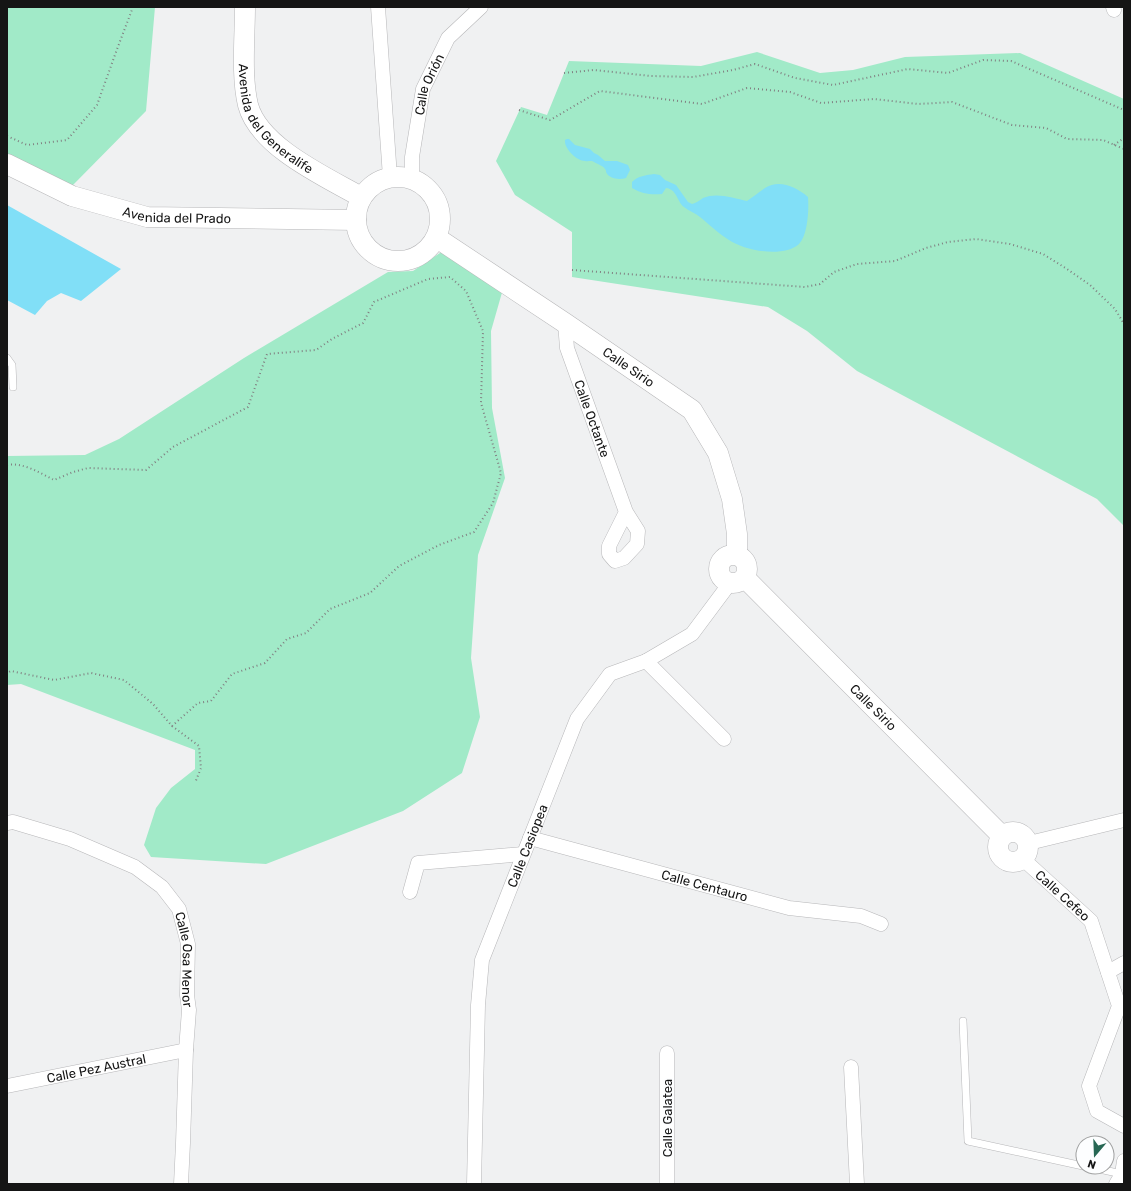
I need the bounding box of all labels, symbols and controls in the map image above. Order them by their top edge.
street label: Calle Orión [411,51,447,116]
street label: Avenida del Generalife [236,63,316,176]
street label: Avenida del Prado [121,203,231,226]
street label: Calle Sirio [600,344,658,390]
street label: Calle Octante [572,378,613,459]
street label: Calle Sirio [847,681,900,733]
street label: Calle Casiopea [504,802,550,889]
street label: Calle Centauro [660,866,750,904]
street label: Calle Cefeo [1033,867,1093,924]
street label: Calle Osa Menor [172,910,196,1008]
street label: Calle Pez Austral [45,1051,147,1085]
street label: Calle Galatea [660,1079,675,1157]
north arrow [1075,1135,1115,1175]
text: N [1086,1157,1098,1171]

